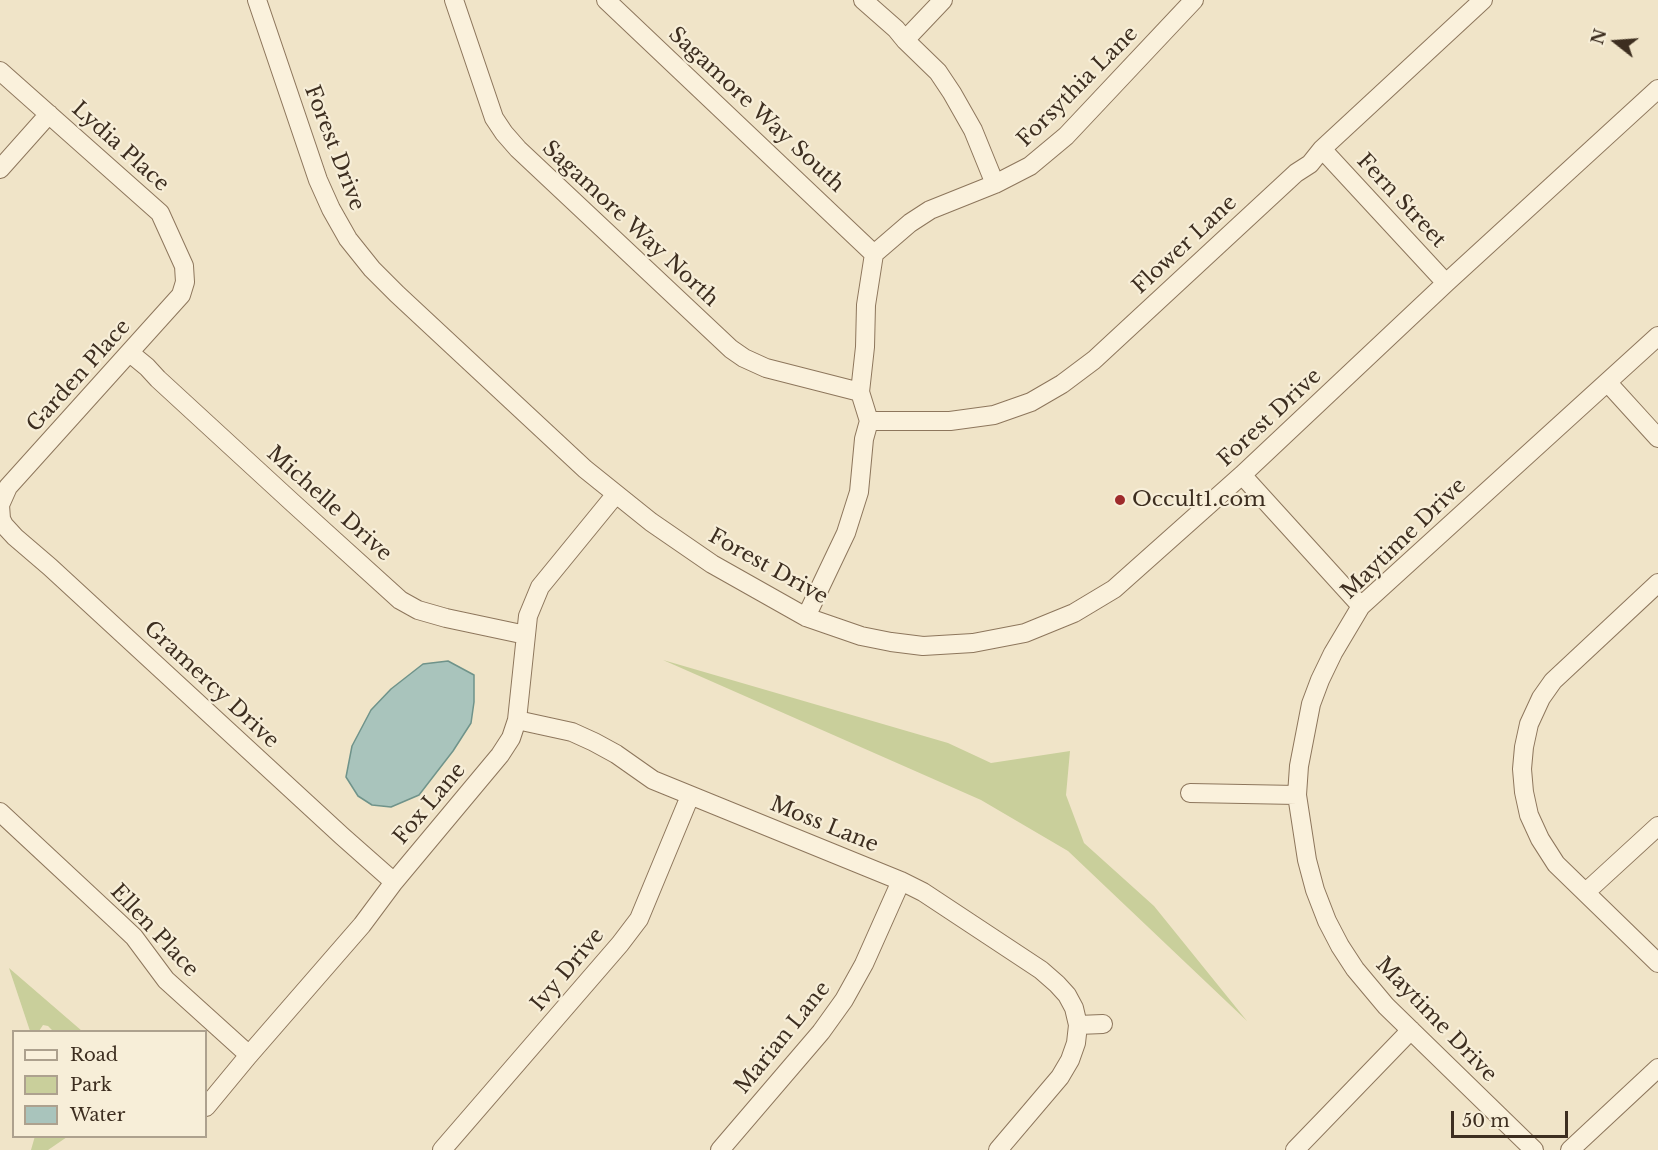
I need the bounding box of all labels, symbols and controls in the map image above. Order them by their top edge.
north arrow [1586,12,1646,72]
street label: Forsythia Lane [1012,21,1144,153]
street label: Sagamore Way South [663,22,849,198]
text: N [1587,27,1611,47]
street label: Forest Drive [299,82,369,214]
street label: Lydia Place [66,97,174,197]
street label: Sagamore Way North [537,136,723,312]
street label: Fern Street [1351,149,1451,253]
street label: Flower Lane [1128,190,1242,300]
street label: Garden Place [22,315,136,437]
street label: Forest Drive [1213,364,1327,472]
street label: Michelle Drive [261,441,397,567]
street label: Maytime Drive [1337,473,1471,605]
place label: Occult1.com [1132,487,1266,513]
marker: Occult1.com [1113,493,1127,507]
street label: Forest Drive [704,524,832,610]
street label: Gramercy Drive [138,616,284,754]
street label: Fox Lane [389,758,471,850]
street label: Moss Lane [766,792,882,858]
street label: Ellen Place [105,879,203,983]
street label: Ivy Drive [526,923,610,1017]
street label: Maytime Drive [1370,953,1502,1087]
street label: Marian Lane [730,977,836,1099]
legend [12,1030,207,1138]
text: Road [70,1044,118,1066]
text: Park [70,1074,112,1096]
scale bar [1454,1099,1571,1137]
text: Water [70,1104,125,1126]
text: 50 m [1462,1110,1510,1132]

